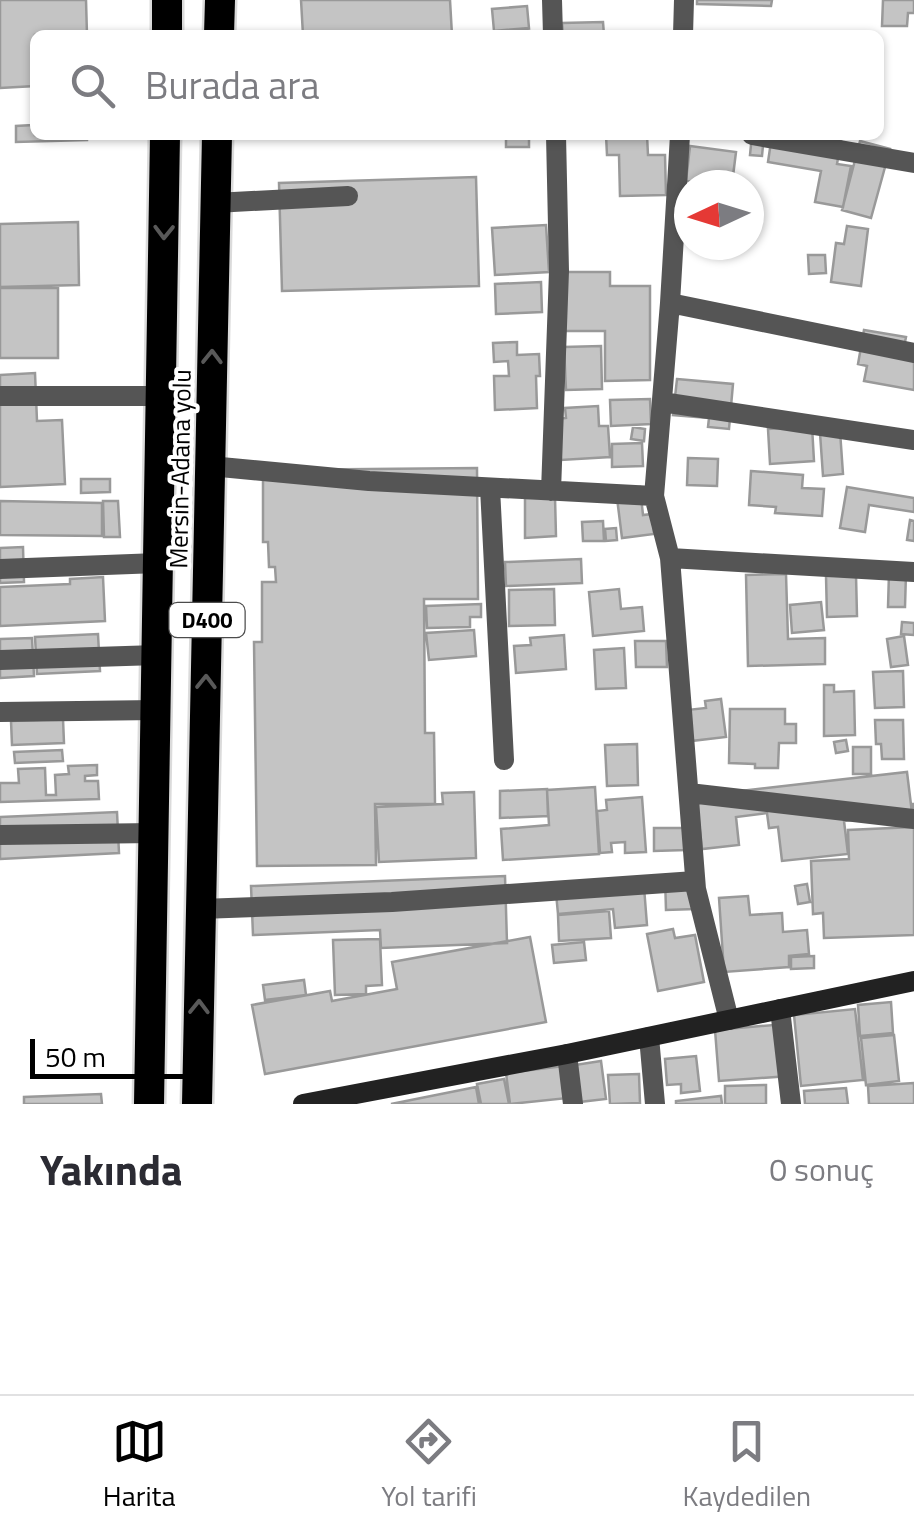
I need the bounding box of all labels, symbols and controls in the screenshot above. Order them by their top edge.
search box [30,30,884,140]
text: Burada ara [145,56,320,114]
icon: search [65,58,120,113]
north arrow [674,170,764,260]
one-way arrow [153,225,174,241]
one-way arrow [202,348,223,364]
street label: Mersin-Adana yolu [159,369,201,569]
road number: D400 [170,603,244,637]
one-way arrow [195,673,216,689]
one-way arrow [189,998,210,1014]
scale bar [30,1034,198,1078]
text: 50 m [45,1035,106,1078]
text: Yakında [40,1137,182,1201]
text: 0 sonuç [769,1145,874,1193]
tab: Harita [103,1414,175,1517]
tab: Yol tarifi [381,1414,477,1517]
tab: Kaydedilen [683,1414,811,1517]

